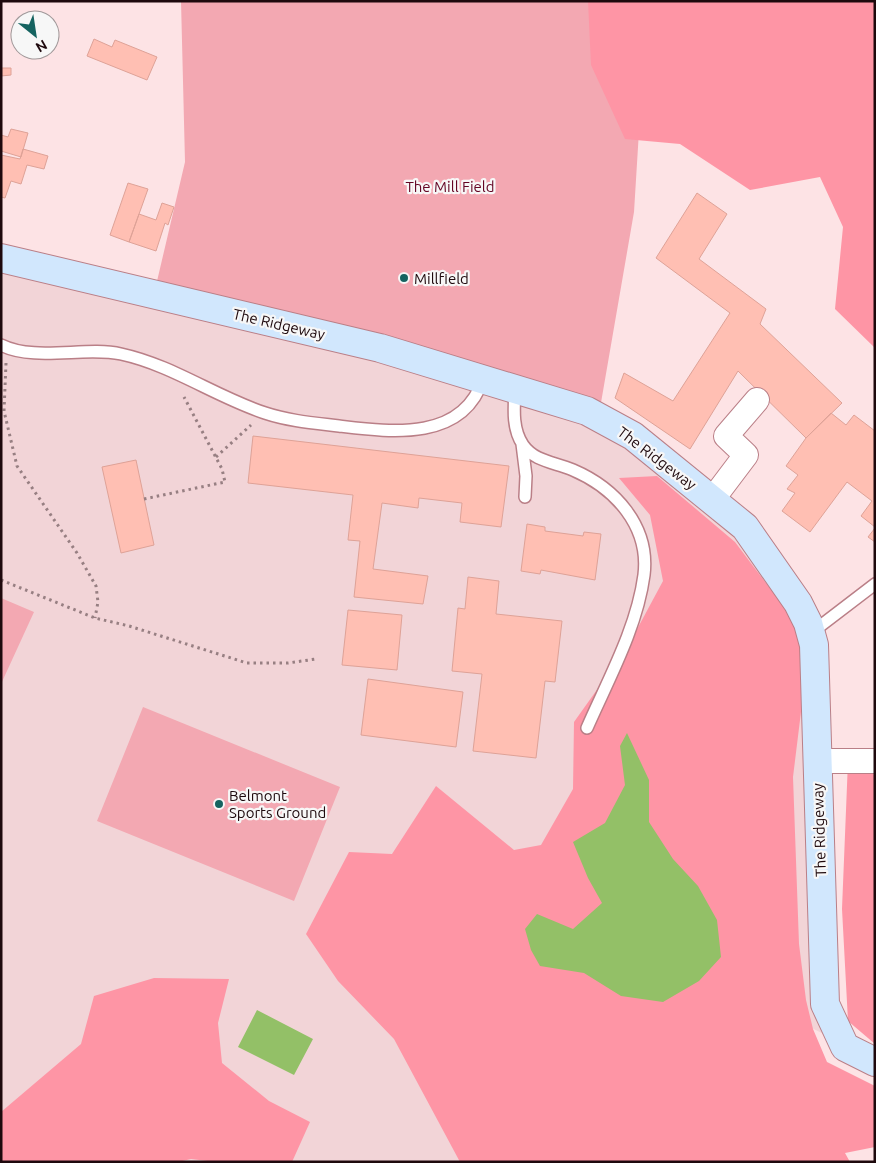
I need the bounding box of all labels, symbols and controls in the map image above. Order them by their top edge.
north arrow [10,10,60,60]
text: N [33,37,50,56]
park label: The Mill Field [405,178,495,195]
place label: Millfield [414,270,469,287]
marker: Millfield [398,272,410,284]
street label: The Ridgeway [231,305,327,343]
street label: The Ridgeway [614,423,700,493]
street label: The Ridgeway [809,783,829,877]
place label: Belmont Sports Ground [229,787,326,821]
marker: Belmont Sports Ground [213,798,225,810]

